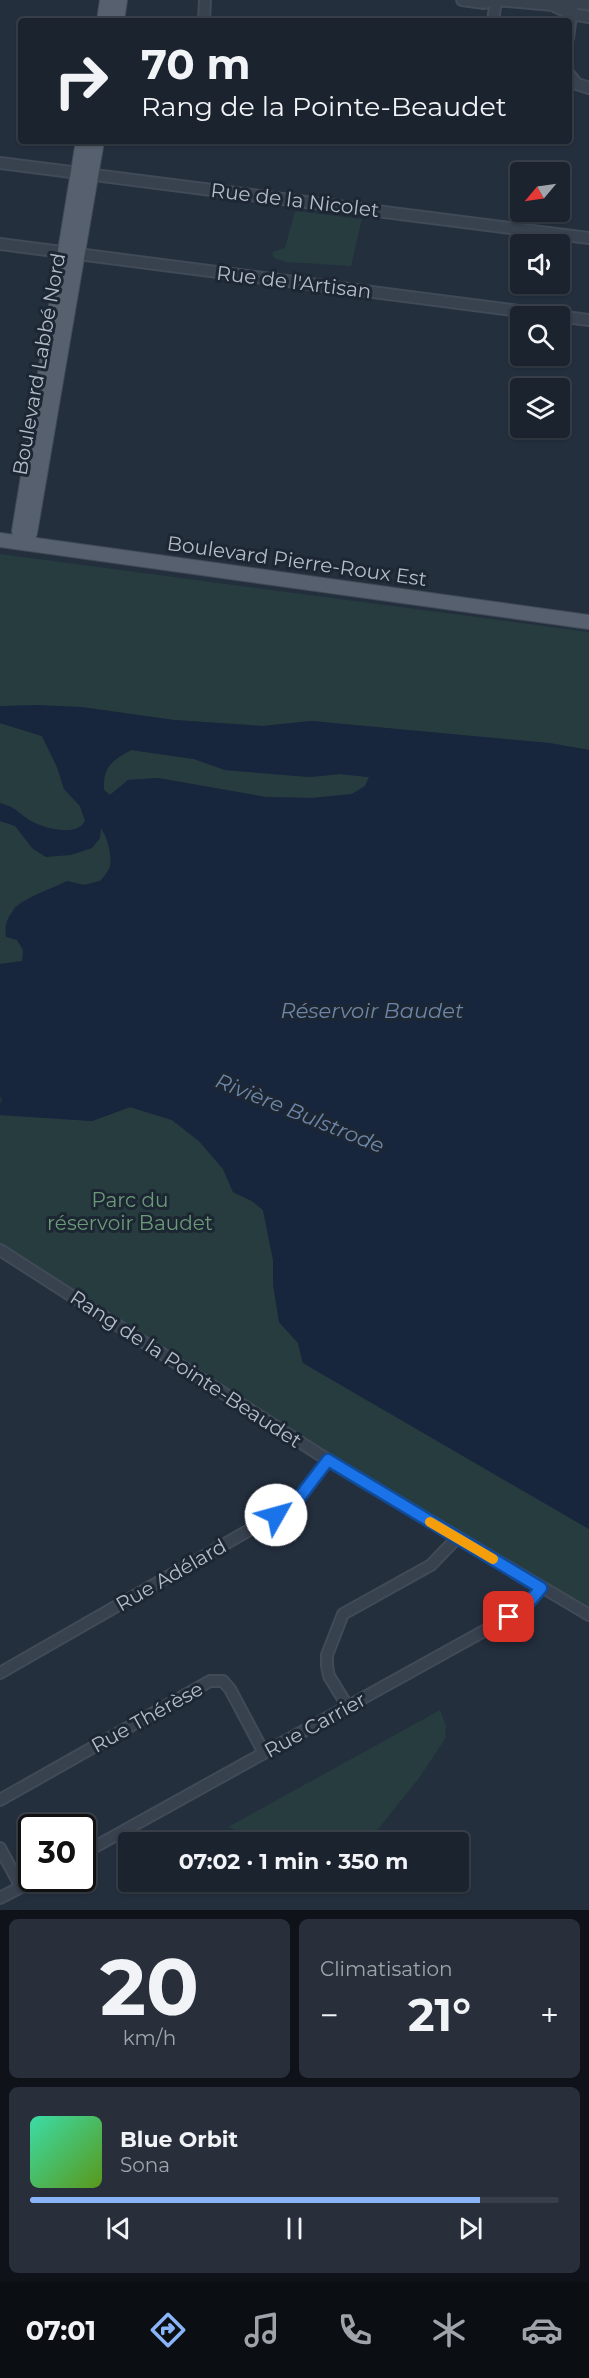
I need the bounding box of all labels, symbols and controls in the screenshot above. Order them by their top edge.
text: 70 m [141,38,251,90]
icon: right [42,42,120,120]
text: Rang de la Pointe-Beaudet [141,90,507,123]
north arrow [510,162,570,222]
map controls [510,162,570,438]
street label: Rue de la Nicolet [209,178,381,222]
button: sound [510,234,570,294]
street label: Boulevard Labbé Nord [8,251,70,477]
street label: Rue de l'Artisan [215,261,373,303]
button: search [510,306,570,366]
button: layers [510,378,570,438]
street label: Boulevard Pierre-Roux Est [166,531,428,591]
water label: Réservoir Baudet [281,998,464,1023]
water label: Rivière Bulstrode [212,1068,388,1158]
park label: Parc du réservoir Baudet [47,1188,213,1235]
street label: Rang de la Pointe-Beaudet [66,1285,306,1453]
position arrow [244,1483,308,1547]
street label: Rue Adélard [111,1534,231,1616]
pin [483,1591,534,1642]
icon: arrive [492,1600,525,1633]
street label: Rue Thérèse [87,1676,207,1758]
street label: Rue Carrier [260,1687,370,1763]
speed limit sign: 30 [18,1814,96,1892]
text: 07:02 · 1 min · 350 m [179,1848,408,1875]
text: 20 [100,1939,199,2035]
text: Climatisation [320,1957,453,1981]
text: 21° [408,1987,471,2042]
text: − [320,1995,339,2035]
text: + [540,1995,559,2035]
text: km/h [123,2026,176,2050]
text: Blue Orbit [120,2126,238,2153]
text: Sona [120,2153,170,2177]
icon: previous [102,2212,135,2245]
icon: pause [278,2212,311,2245]
icon: next [454,2212,487,2245]
icon: directions [147,2309,189,2351]
icon: music [241,2309,283,2351]
icon: phone [334,2309,376,2351]
icon: climate [428,2309,470,2351]
icon: car [521,2309,563,2351]
text: 07:01 [26,2314,96,2347]

